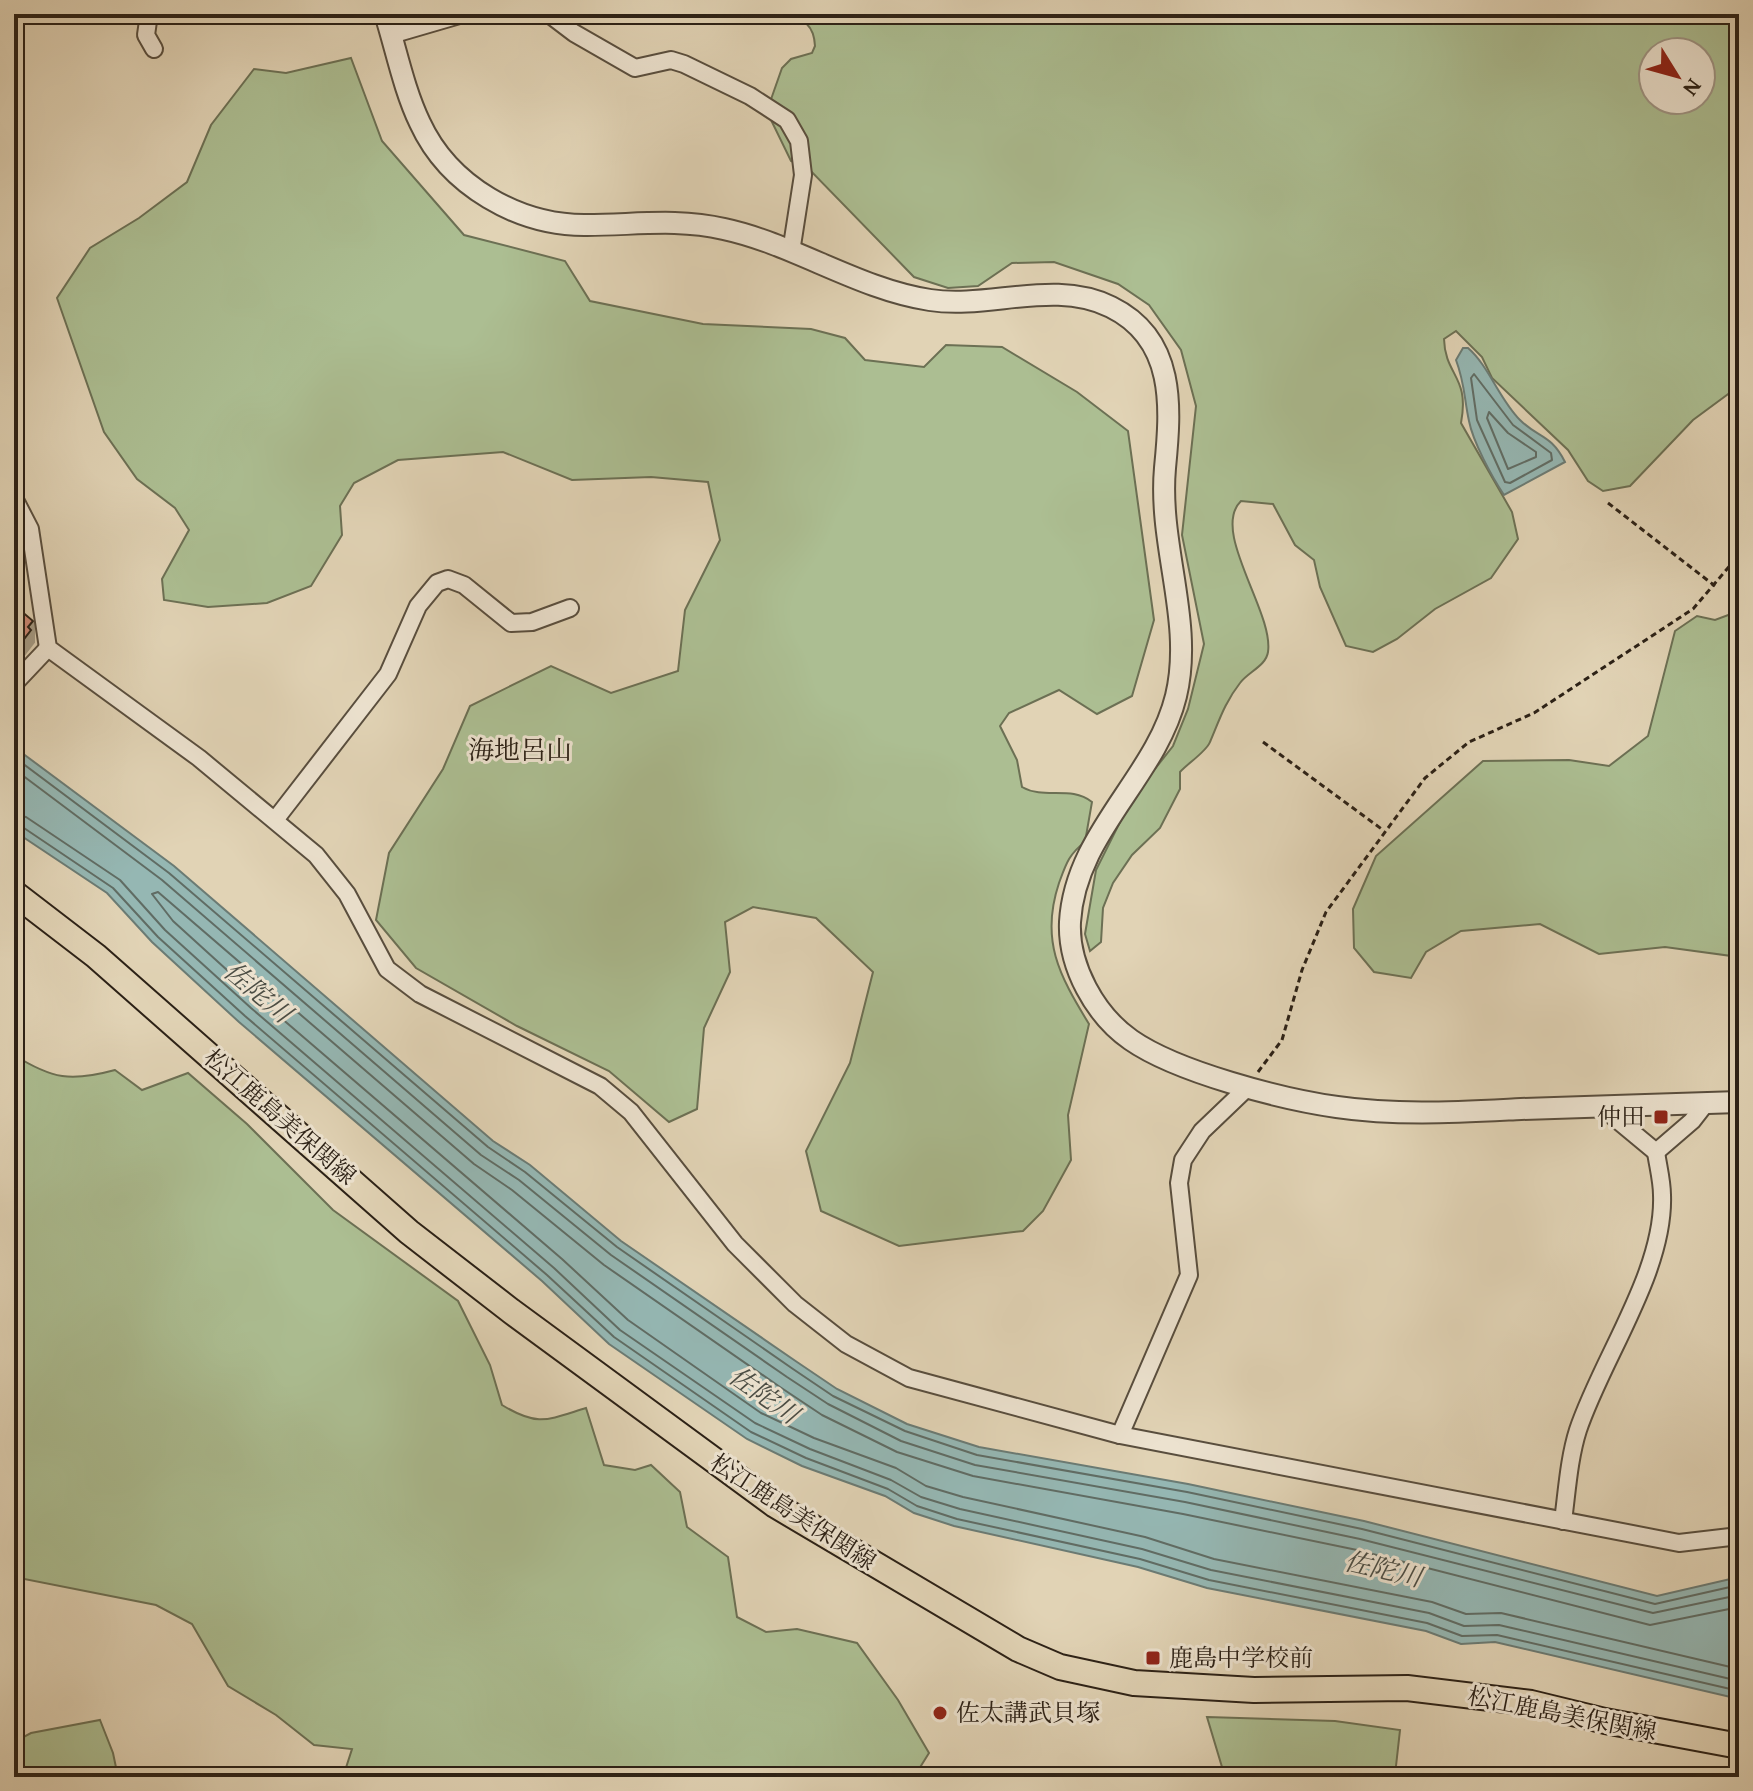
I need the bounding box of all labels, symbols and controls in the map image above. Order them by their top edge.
north arrow [1637,36,1717,116]
text: N [1676,73,1710,104]
district label: 海地呂山 [468,730,572,769]
water label: 佐陀川 [216,952,303,1034]
street label: 松江鹿島美保関線 [196,1040,364,1193]
place label: 仲田 [1597,1099,1645,1134]
marker: 仲田 [1652,1108,1670,1126]
water label: 佐陀川 [721,1356,810,1435]
street label: 松江鹿島美保関線 [703,1445,883,1579]
water label: 佐陀川 [1341,1541,1428,1597]
place label: 鹿島中学校前 [1169,1640,1313,1675]
marker: 鹿島中学校前 [1144,1649,1162,1667]
street label: 松江鹿島美保関線 [1465,1678,1660,1749]
place label: 佐太講武貝塚 [956,1695,1100,1730]
marker: 佐太講武貝塚 [931,1704,949,1722]

